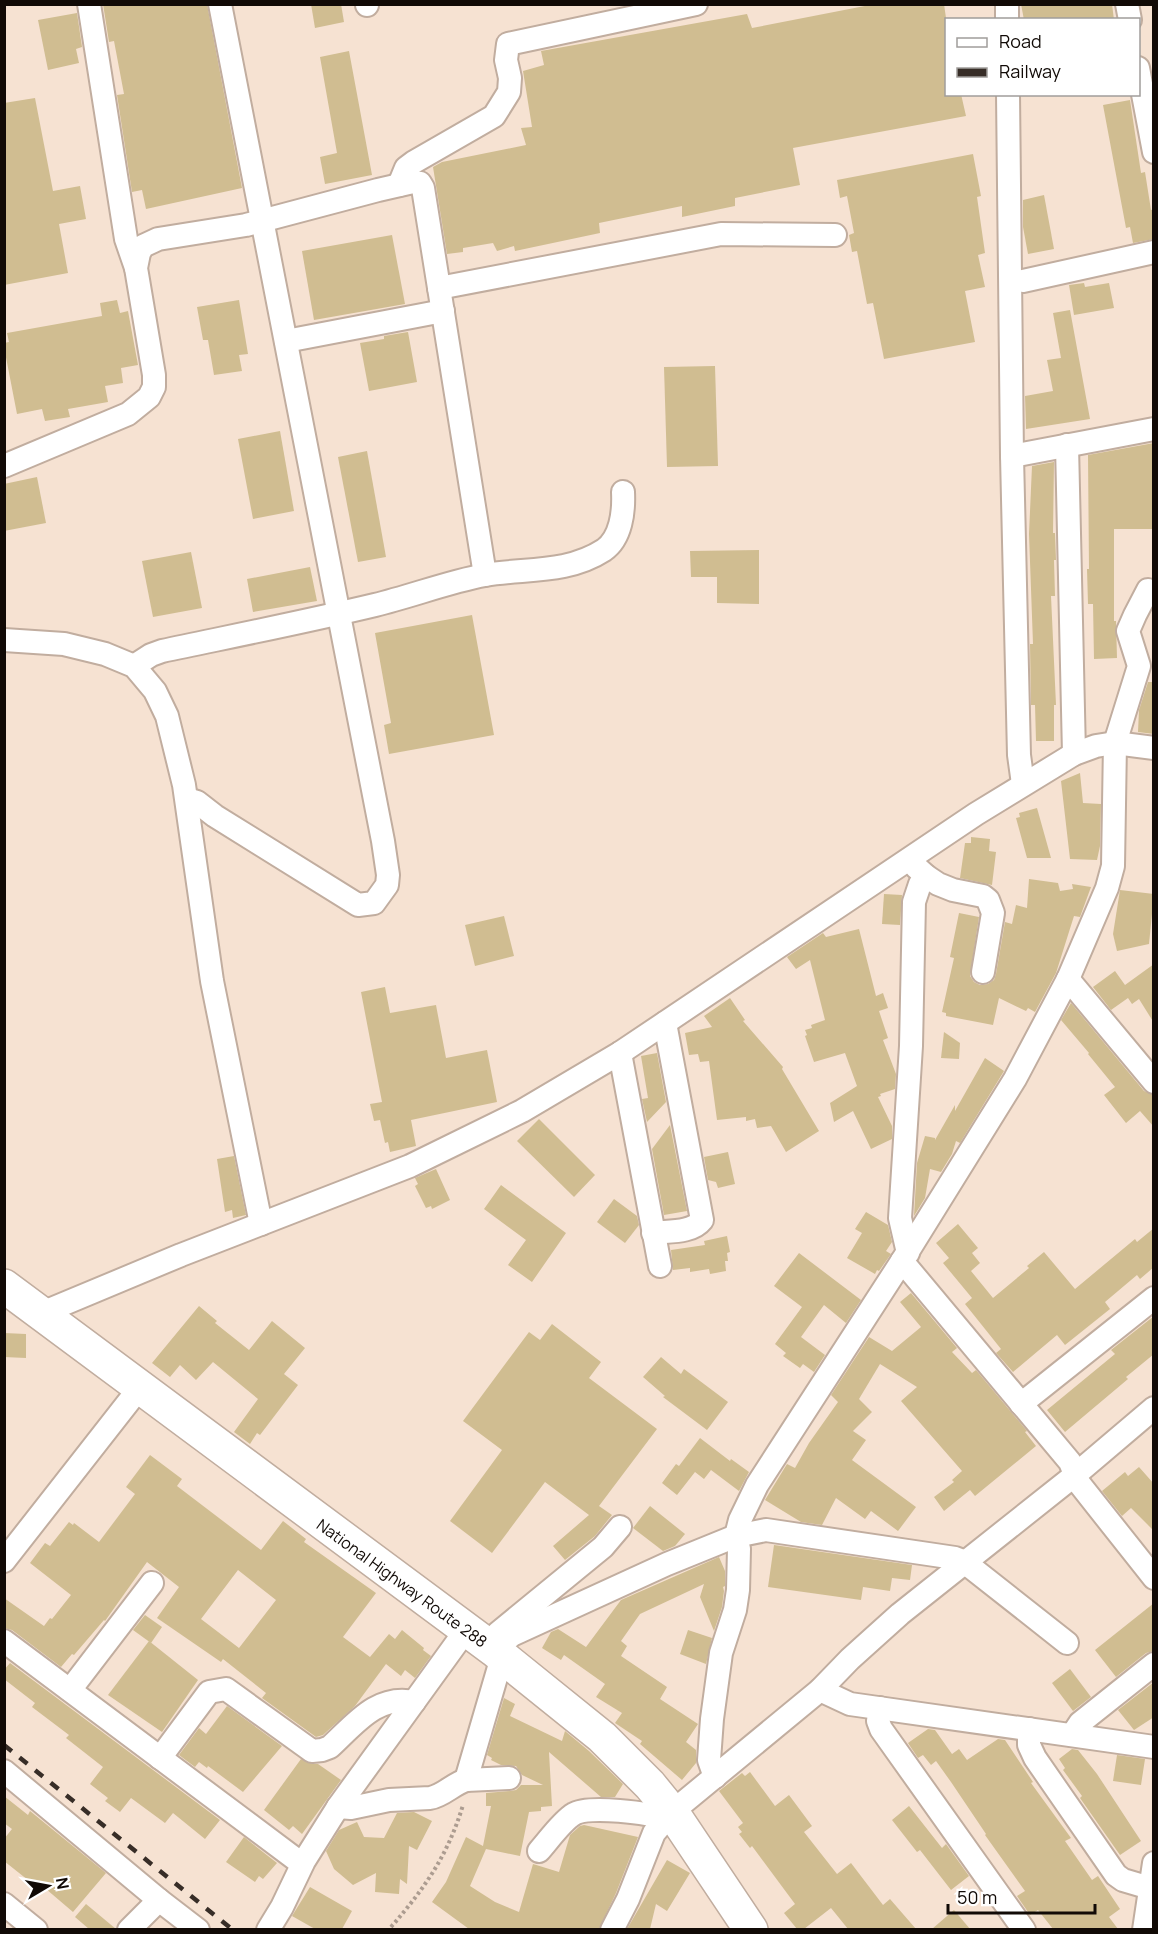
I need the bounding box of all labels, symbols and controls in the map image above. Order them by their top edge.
legend [945,18,1140,96]
text: Road [999,29,1042,53]
text: Railway [999,59,1061,83]
street label: National Highway Route 288 [312,1514,492,1652]
north arrow [18,1856,78,1916]
text: N [51,1876,75,1891]
scale bar [948,1877,1095,1915]
text: 50 m [957,1885,997,1909]

